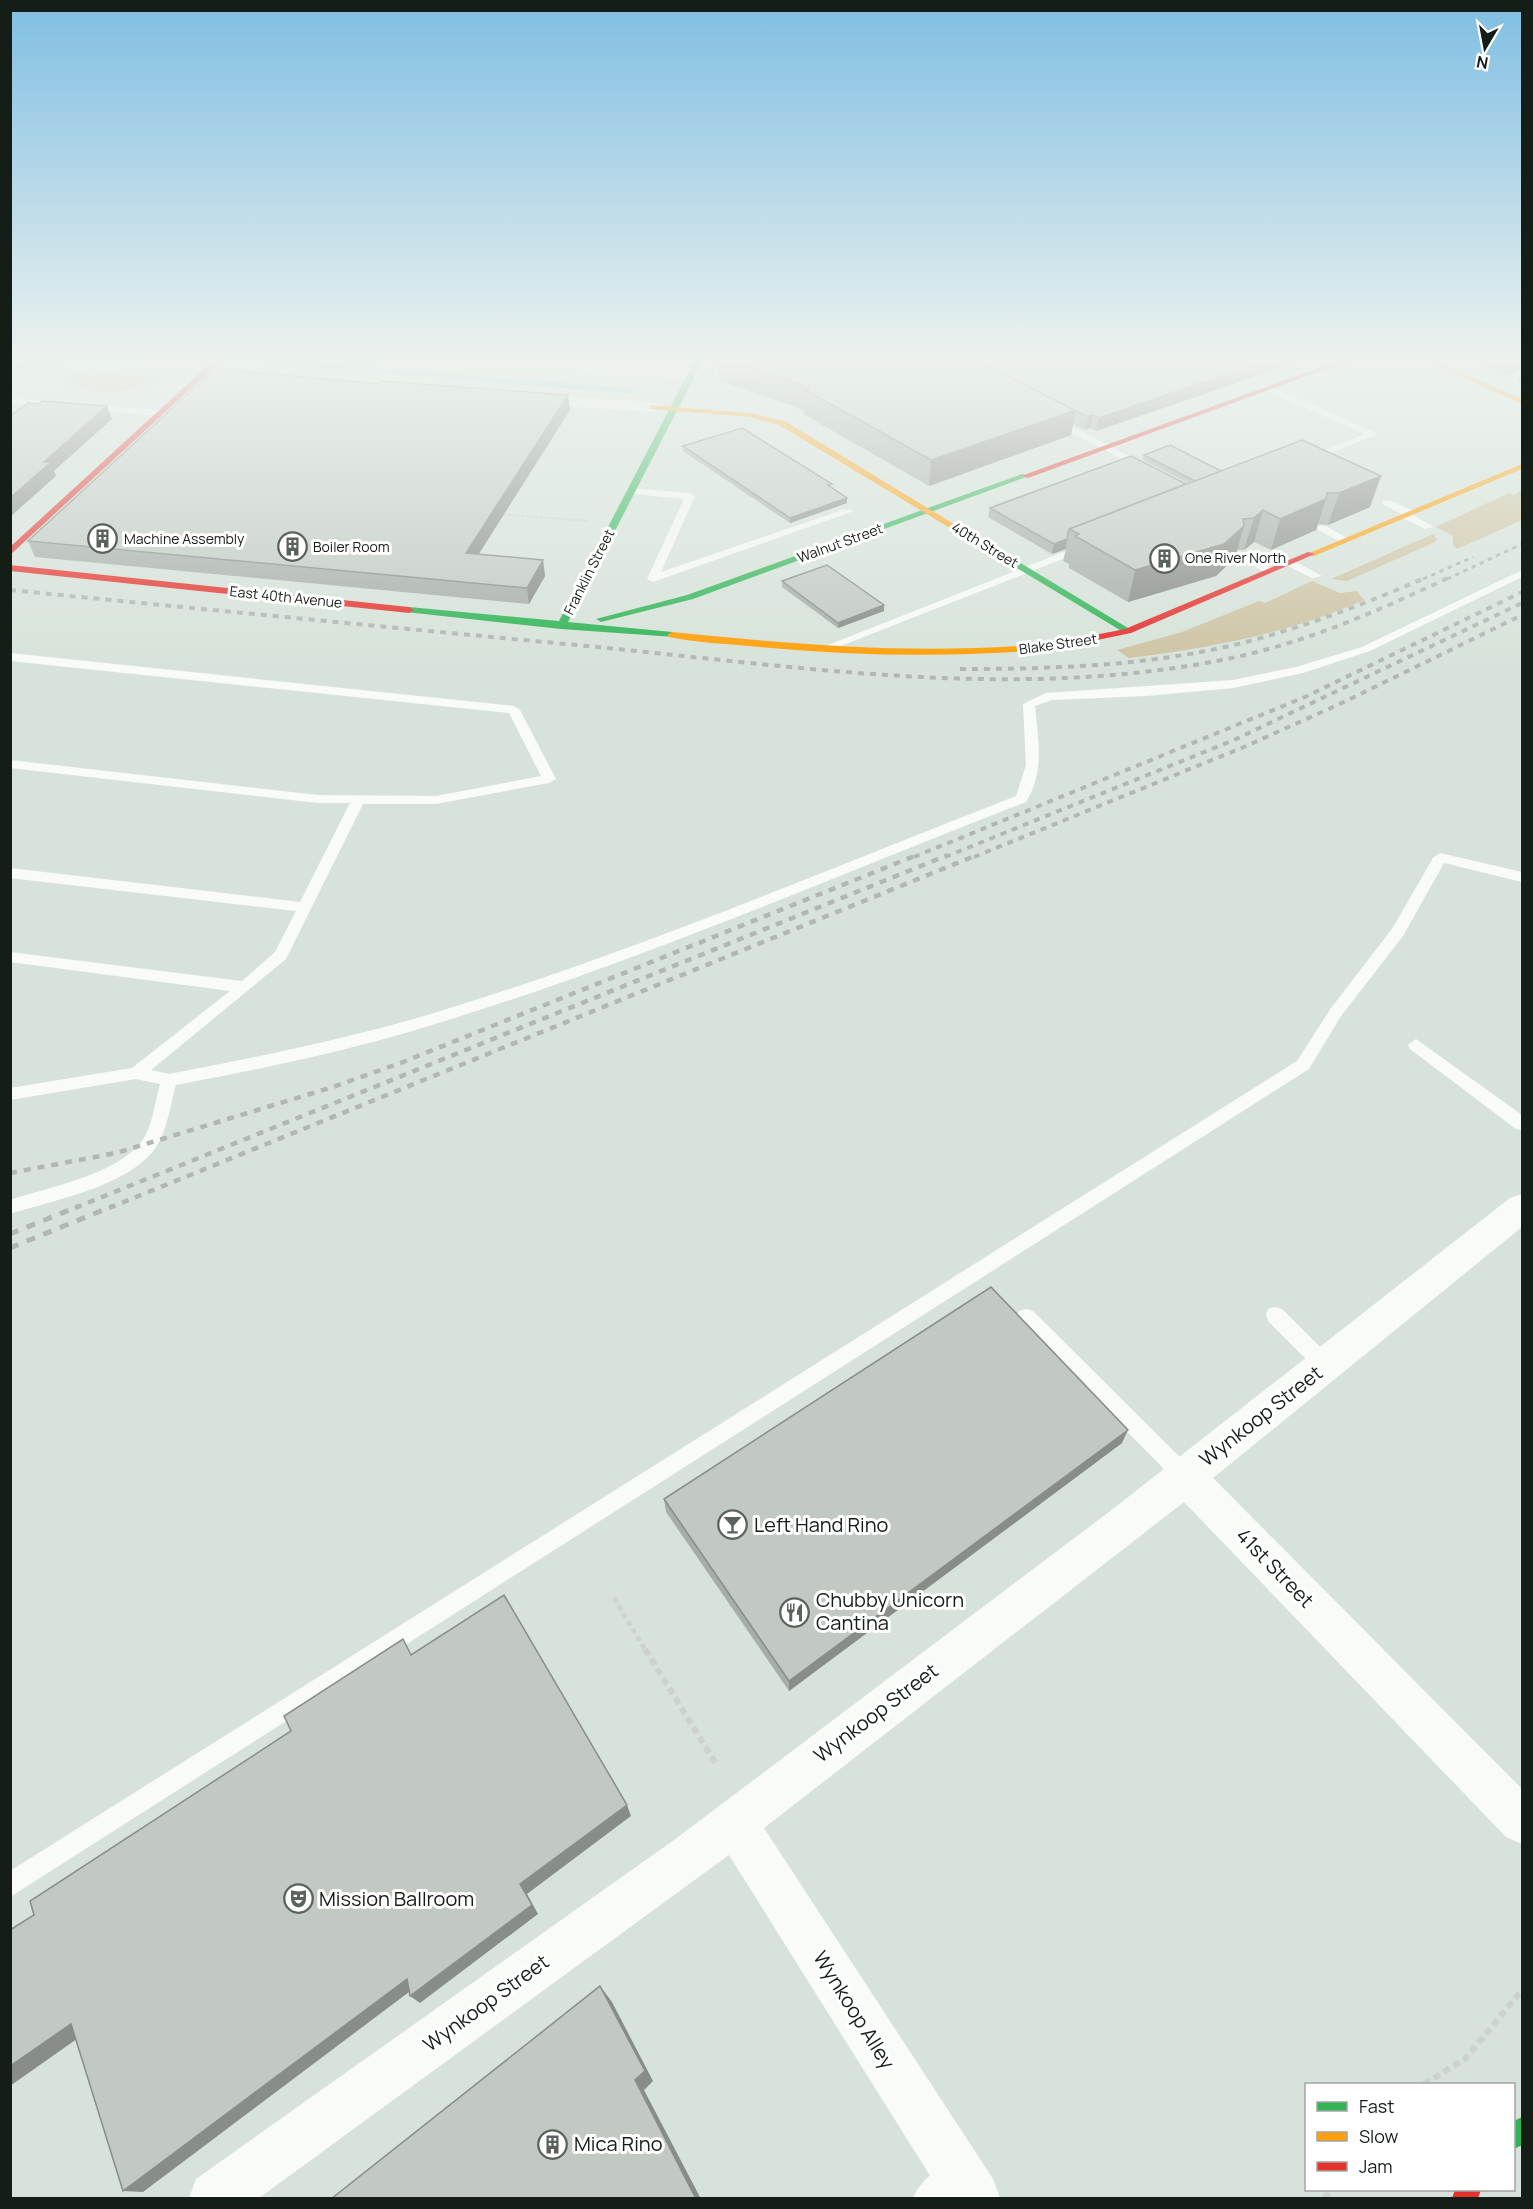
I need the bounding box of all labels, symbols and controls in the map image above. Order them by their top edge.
north arrow [1455,18,1515,78]
text: N [1475,51,1490,75]
street label: 40th Street [948,517,1022,572]
street label: Walnut Street [794,518,886,567]
building icon: Machine Assembly [87,523,119,555]
street label: Franklin Street [559,525,618,618]
place label: Machine Assembly [124,529,245,548]
building icon: Boiler Room [276,531,308,563]
place label: Boiler Room [313,537,390,556]
building icon: One River North [1148,542,1180,574]
place label: One River North [1185,548,1286,567]
street label: East 40th Avenue [229,581,343,612]
street label: Blake Street [1018,629,1099,658]
street label: Wynkoop Street [1194,1359,1328,1472]
bar icon: Left Hand Rino [717,1509,749,1541]
place label: Left Hand Rino [754,1511,889,1538]
street label: 41st Street [1231,1522,1320,1613]
place label: Chubby Unicorn Cantina [816,1586,964,1636]
restaurant icon: Chubby Unicorn Cantina [779,1596,811,1628]
street label: Wynkoop Street [808,1657,943,1768]
theatre icon: Mission Ballroom [282,1883,314,1915]
place label: Mission Ballroom [319,1885,474,1912]
street label: Wynkoop Alley [807,1946,902,2074]
street label: Wynkoop Street [417,1948,554,2057]
legend [1305,2083,1515,2191]
text: Fast [1359,2094,1394,2118]
text: Slow [1359,2124,1399,2148]
building icon: Mica Rino [537,2128,569,2160]
place label: Mica Rino [574,2130,663,2157]
text: Jam [1359,2154,1393,2178]

